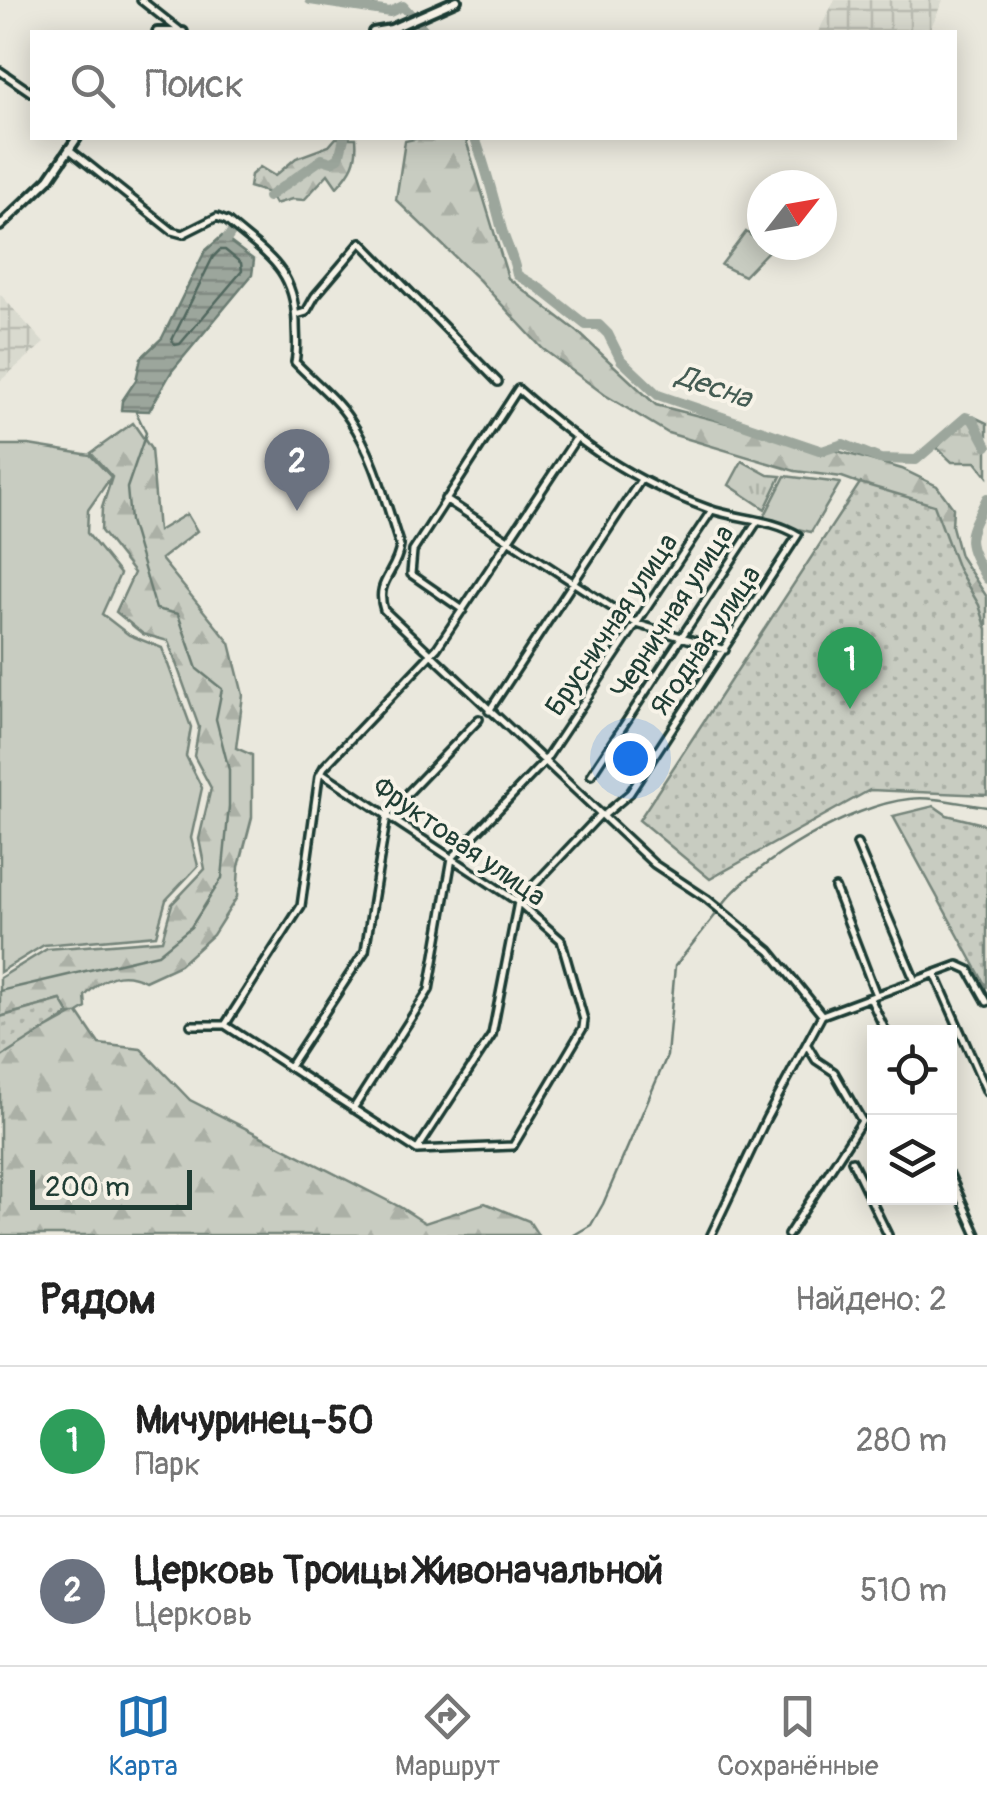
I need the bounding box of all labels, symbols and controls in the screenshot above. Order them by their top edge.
search box [30,30,957,140]
icon: search [65,58,120,113]
text: Поиск [145,61,244,109]
north arrow [747,170,837,260]
water label: Десна [670,356,758,418]
pin: 2 [264,428,330,511]
street label: Черничная улица [604,518,742,706]
street label: Брусничная улица [538,527,686,723]
street label: Ягодная улица [643,559,769,723]
pin: 1 [818,626,882,709]
your location [605,733,656,784]
street label: Фруктовая улица [366,769,552,915]
map controls [867,1025,957,1205]
button: locate [867,1025,957,1115]
button: layers [867,1115,957,1205]
scale bar [30,1165,192,1210]
text: 200 m [45,1170,130,1205]
text: Рядом [40,1274,156,1326]
text: Найдено: 2 [795,1280,947,1320]
text: Мичуринец-50 [135,1397,374,1445]
text: 1 [66,1421,79,1461]
text: 280 m [856,1421,947,1461]
text: Парк [135,1445,201,1485]
text: Церковь Троицы Живоначальной [135,1547,663,1595]
text: 2 [64,1571,81,1611]
text: 510 m [860,1571,947,1611]
text: Церковь [135,1595,253,1635]
tab: Карта [108,1689,178,1784]
tab: Маршрут [395,1689,500,1784]
tab: Сохранённые [717,1689,879,1784]

